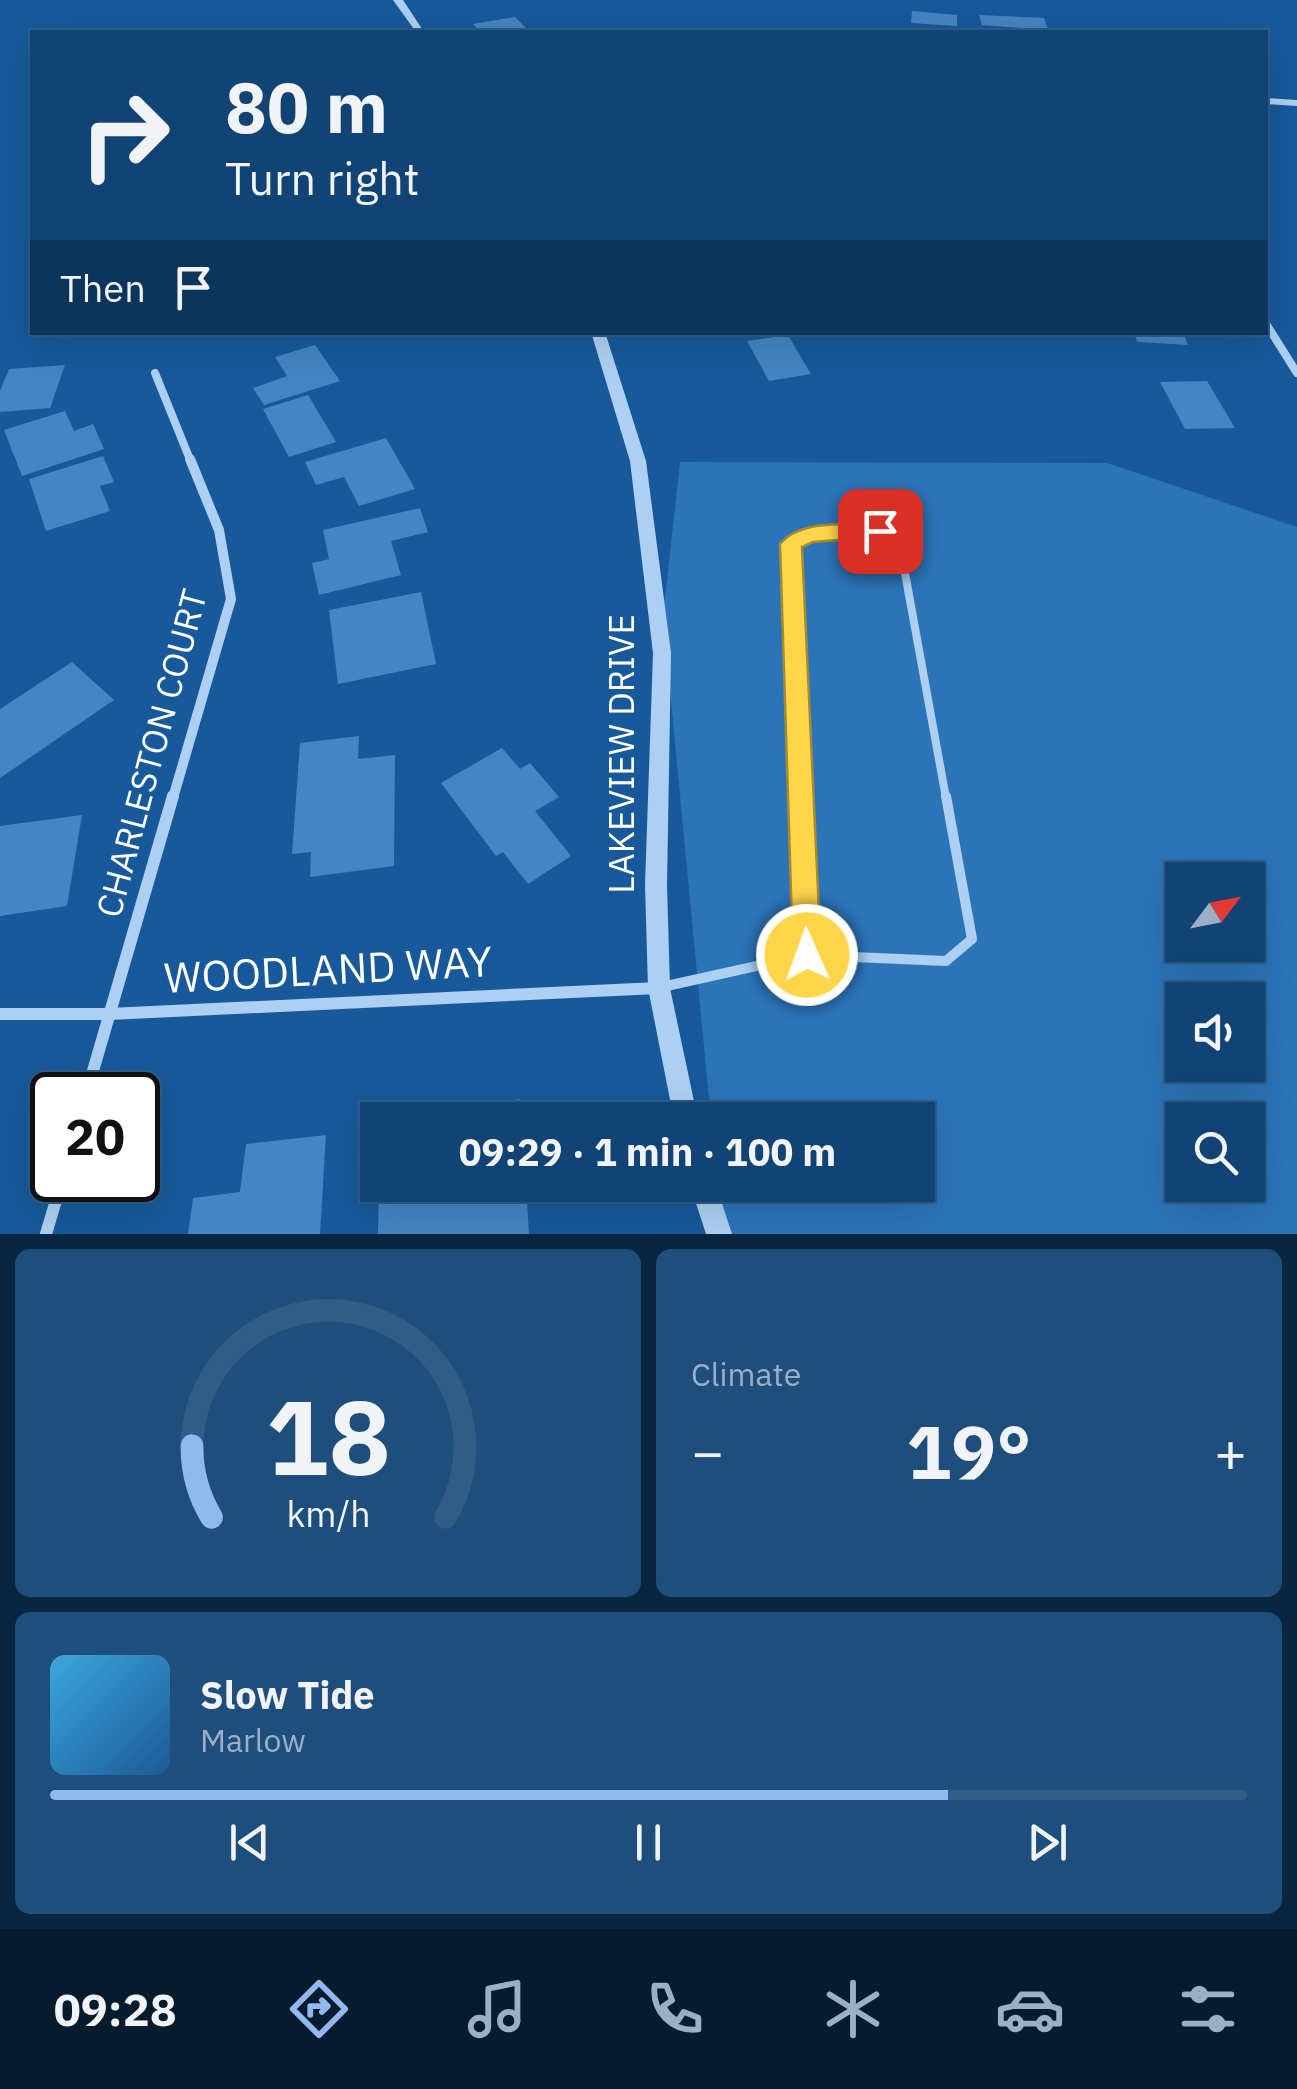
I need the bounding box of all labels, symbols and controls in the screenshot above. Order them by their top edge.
text: 80 m [225,61,388,152]
icon: right [60,70,190,200]
text: Turn right [225,149,420,207]
icon: arrive [166,260,221,315]
text: Then [60,263,146,312]
pin [838,489,923,574]
icon: arrive [853,504,908,559]
street label: CHARLESTON COURT [85,584,217,922]
street label: LAKEVIEW DRIVE [598,614,644,894]
north arrow [1165,862,1265,962]
map controls [1165,862,1265,1202]
position arrow [755,903,859,1007]
street label: WOODLAND WAY [163,933,494,1005]
button: sound [1165,982,1265,1082]
speed limit sign: 20 [30,1072,160,1202]
button: search [1165,1102,1265,1202]
text: 09:29 · 1 min · 100 m [459,1127,836,1176]
text: Climate [691,1353,801,1395]
text: 18 [266,1368,390,1504]
text: 19° [906,1402,1032,1500]
text: − [691,1416,724,1487]
text: + [1214,1416,1247,1487]
text: km/h [286,1490,370,1537]
text: Slow Tide [200,1670,375,1719]
text: Marlow [200,1719,306,1761]
icon: previous [222,1815,277,1870]
icon: pause [621,1815,676,1870]
icon: next [1020,1815,1075,1870]
icon: directions [284,1974,354,2044]
icon: music [462,1974,532,2044]
icon: phone [640,1974,710,2044]
icon: climate [818,1974,888,2044]
icon: car [995,1974,1065,2044]
icon: filters [1173,1974,1243,2044]
text: 09:28 [54,1980,177,2038]

